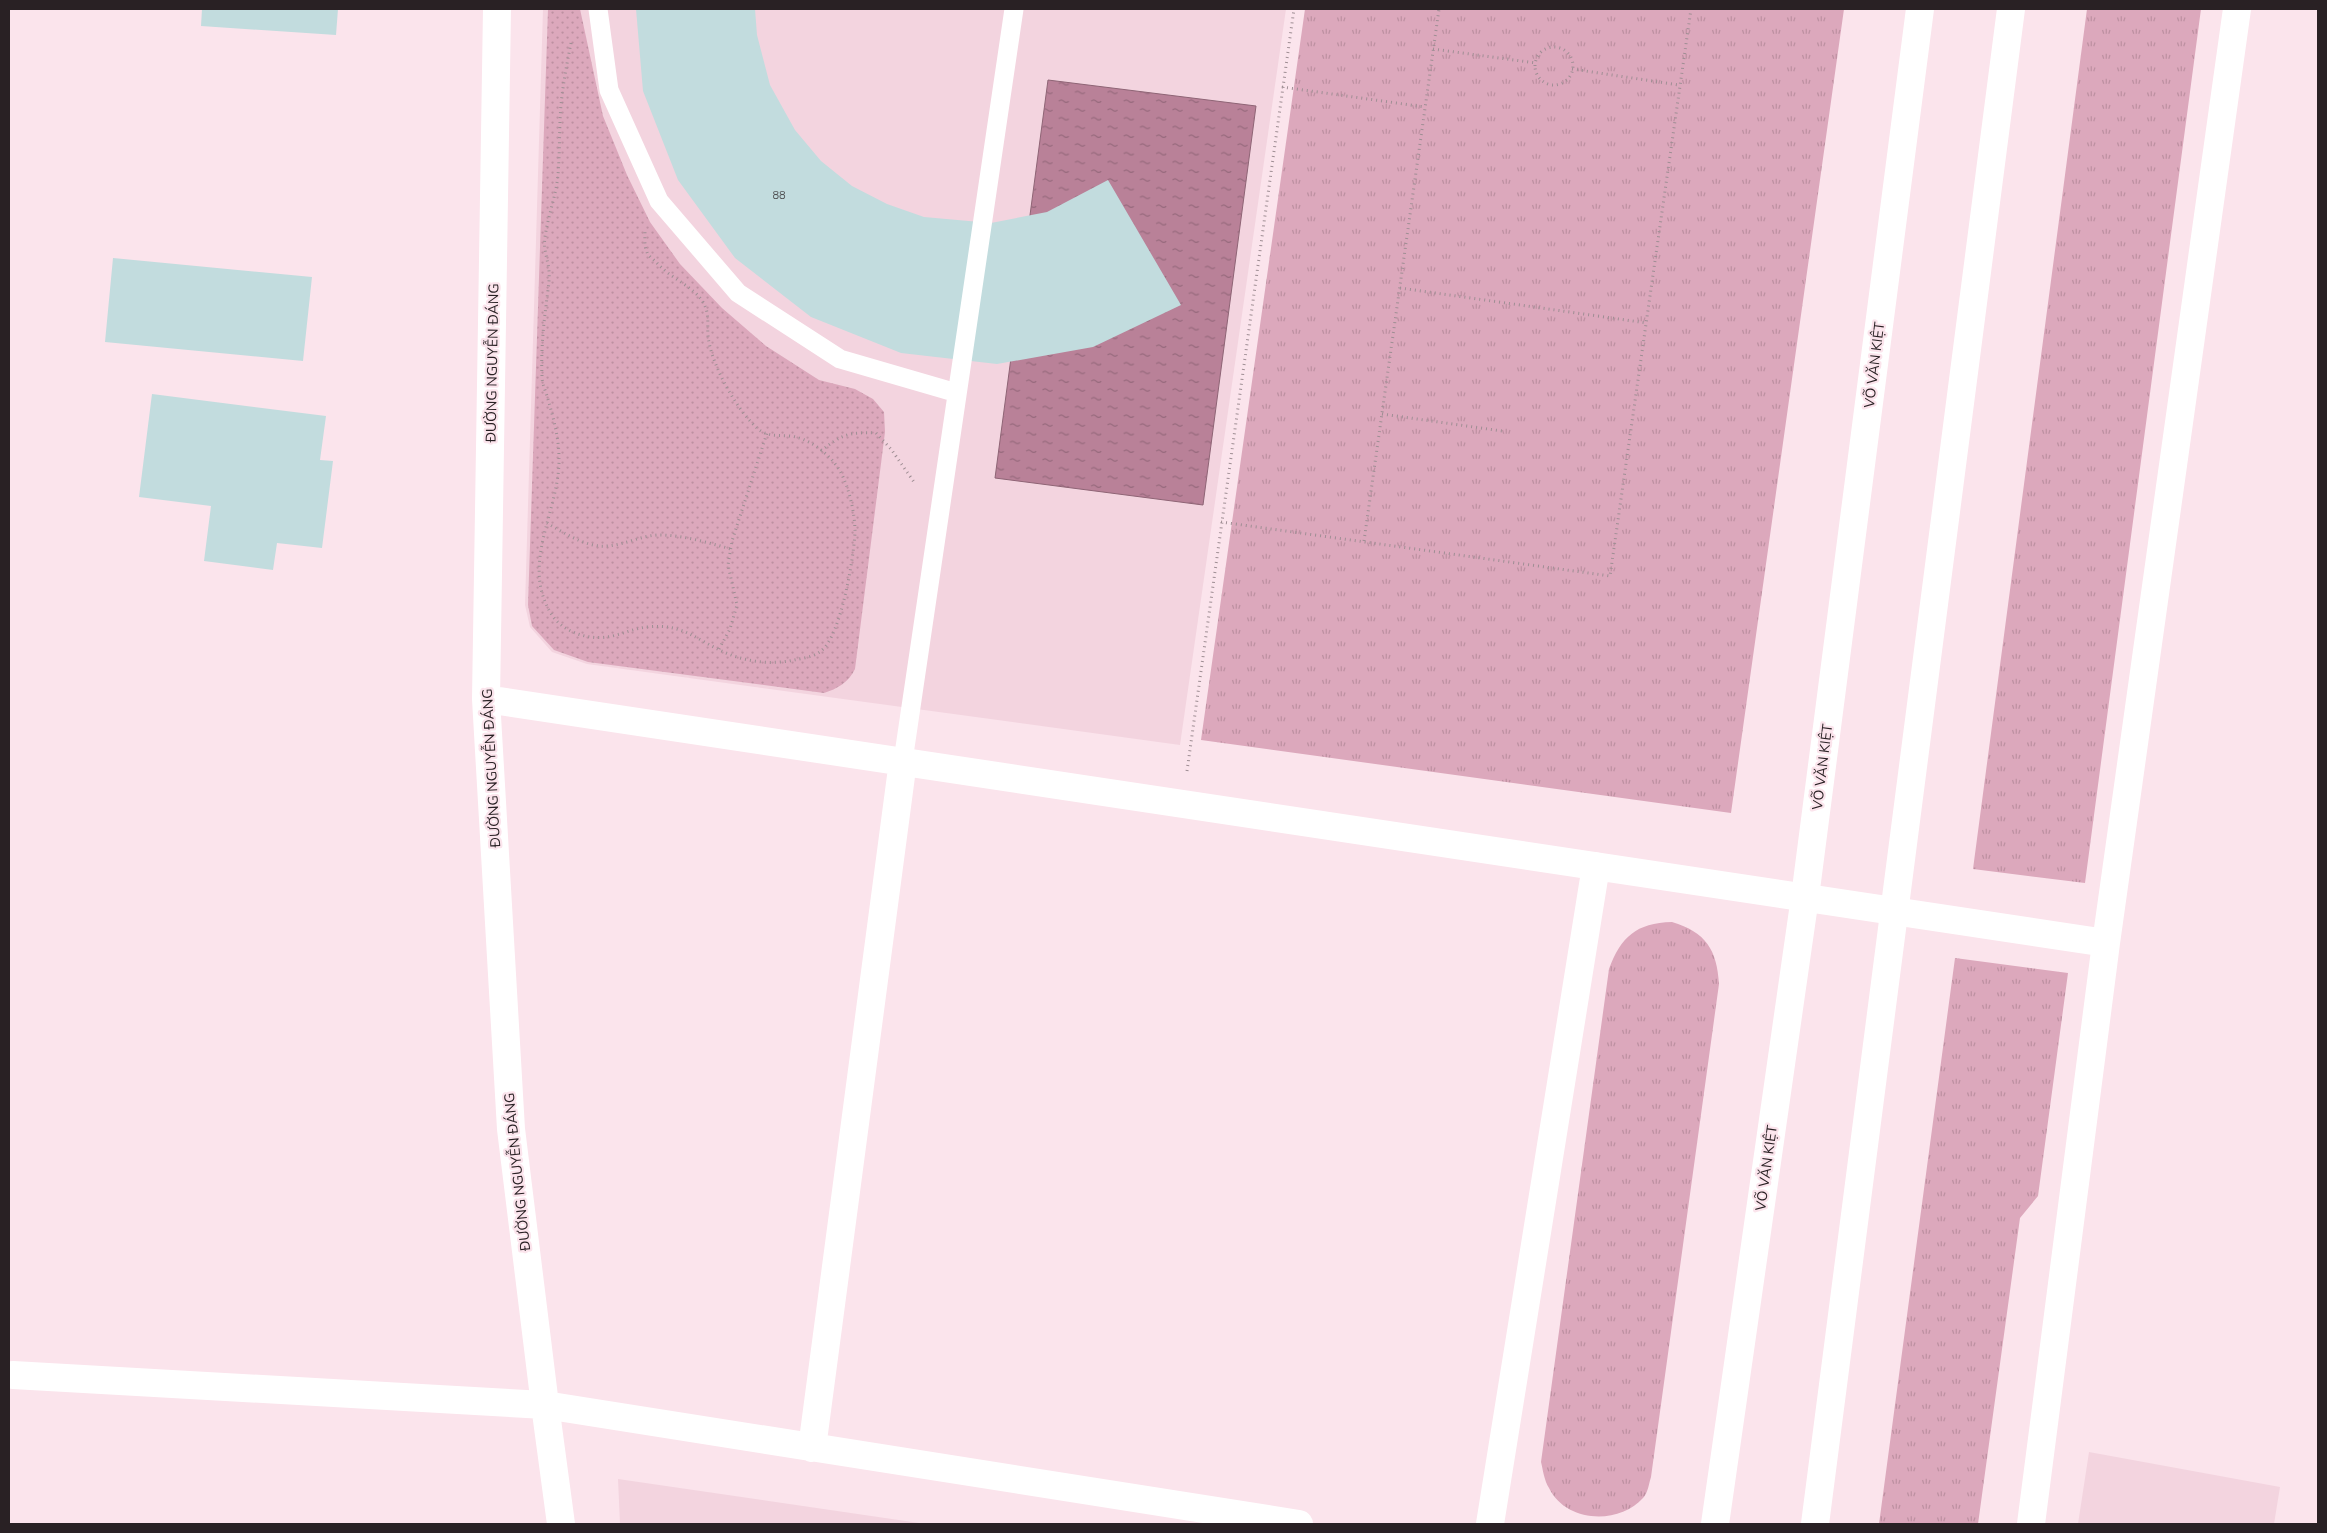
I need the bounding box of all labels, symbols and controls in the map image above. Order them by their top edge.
house number: 88 [772,188,786,202]
street label: ĐƯỜNG NGUYỄN ĐÁNG [482,283,502,443]
street label: VÕ VĂN KIỆT [1860,320,1888,409]
street label: ĐƯỜNG NGUYỄN ĐÁNG [478,688,504,848]
street label: VÕ VĂN KIỆT [1808,722,1836,811]
street label: ĐƯỜNG NGUYỄN ĐÁNG [500,1092,534,1252]
street label: VÕ VĂN KIỆT [1751,1123,1781,1212]

